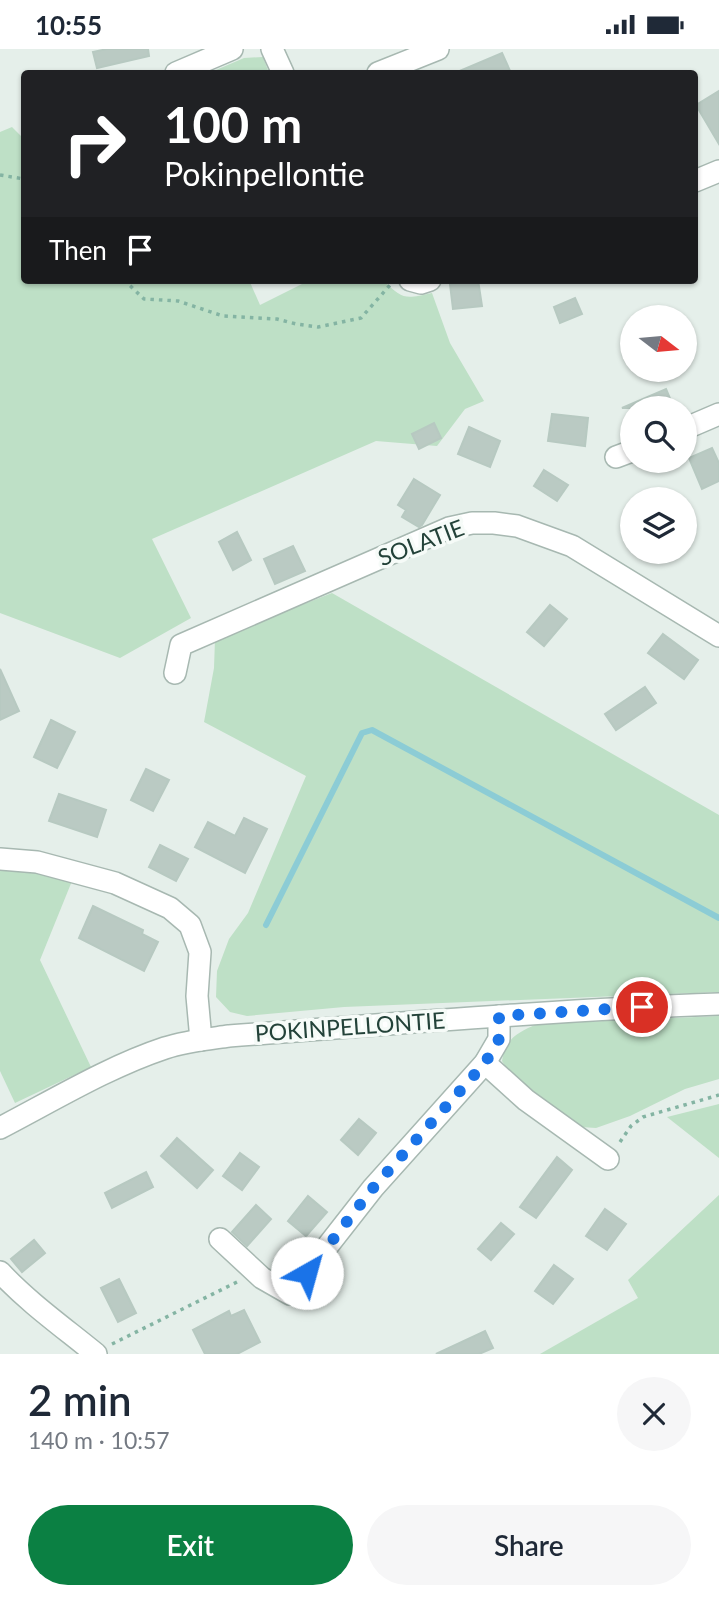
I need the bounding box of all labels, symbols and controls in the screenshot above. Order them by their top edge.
text: 10:55 [35,9,102,41]
text: 100 m [164,95,302,153]
icon: right [49,98,140,189]
text: Pokinpellontie [164,154,365,193]
icon: arrive [121,231,159,269]
text: Then [49,234,107,266]
north arrow [620,305,696,381]
map controls [620,305,697,564]
button: search [620,396,697,473]
button: layers [620,487,697,564]
street label: SOLATIE [374,513,468,571]
pin [612,977,672,1037]
icon: arrive [623,988,661,1026]
street label: POKINPELLONTIE [254,1005,446,1047]
position arrow [270,1236,344,1310]
text: 2 min [28,1375,132,1425]
button: close [617,1377,691,1451]
text: 140 m · 10:57 [28,1426,170,1454]
button: Exit [28,1505,353,1585]
button: Share [367,1505,691,1585]

